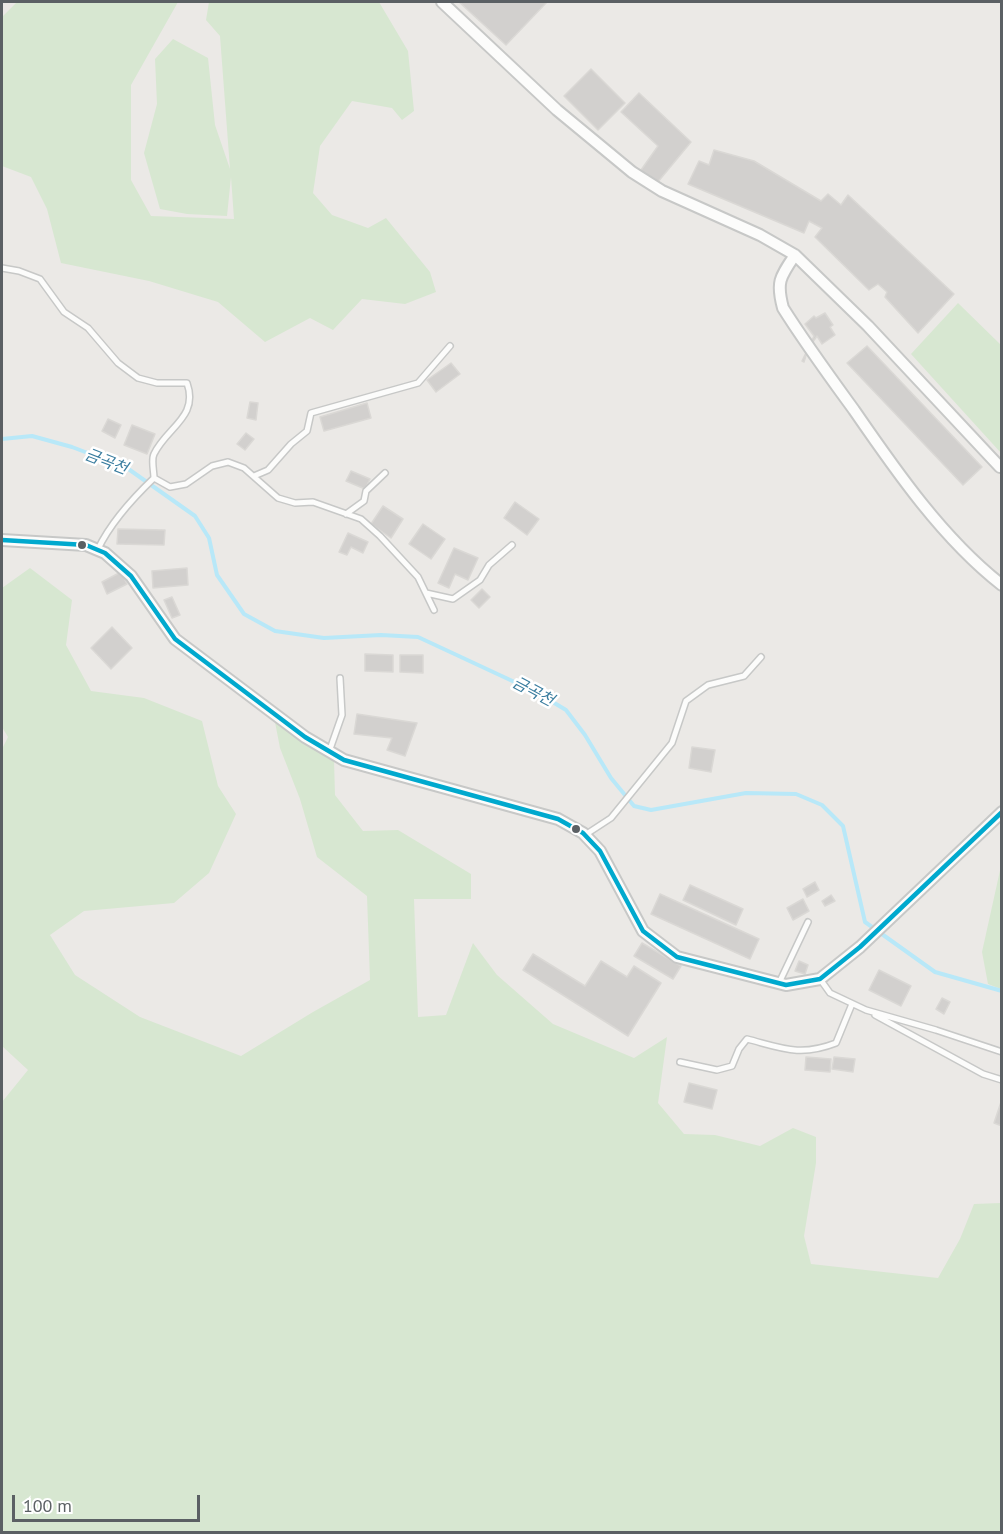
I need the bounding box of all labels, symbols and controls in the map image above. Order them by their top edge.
water label: 금곡천 [82,445,130,479]
unlabelled marker [76,539,88,551]
water label: 금곡천 [509,673,557,711]
unlabelled marker [570,823,582,835]
scale bar [15,1483,202,1521]
text: 100 m [23,1494,72,1517]

